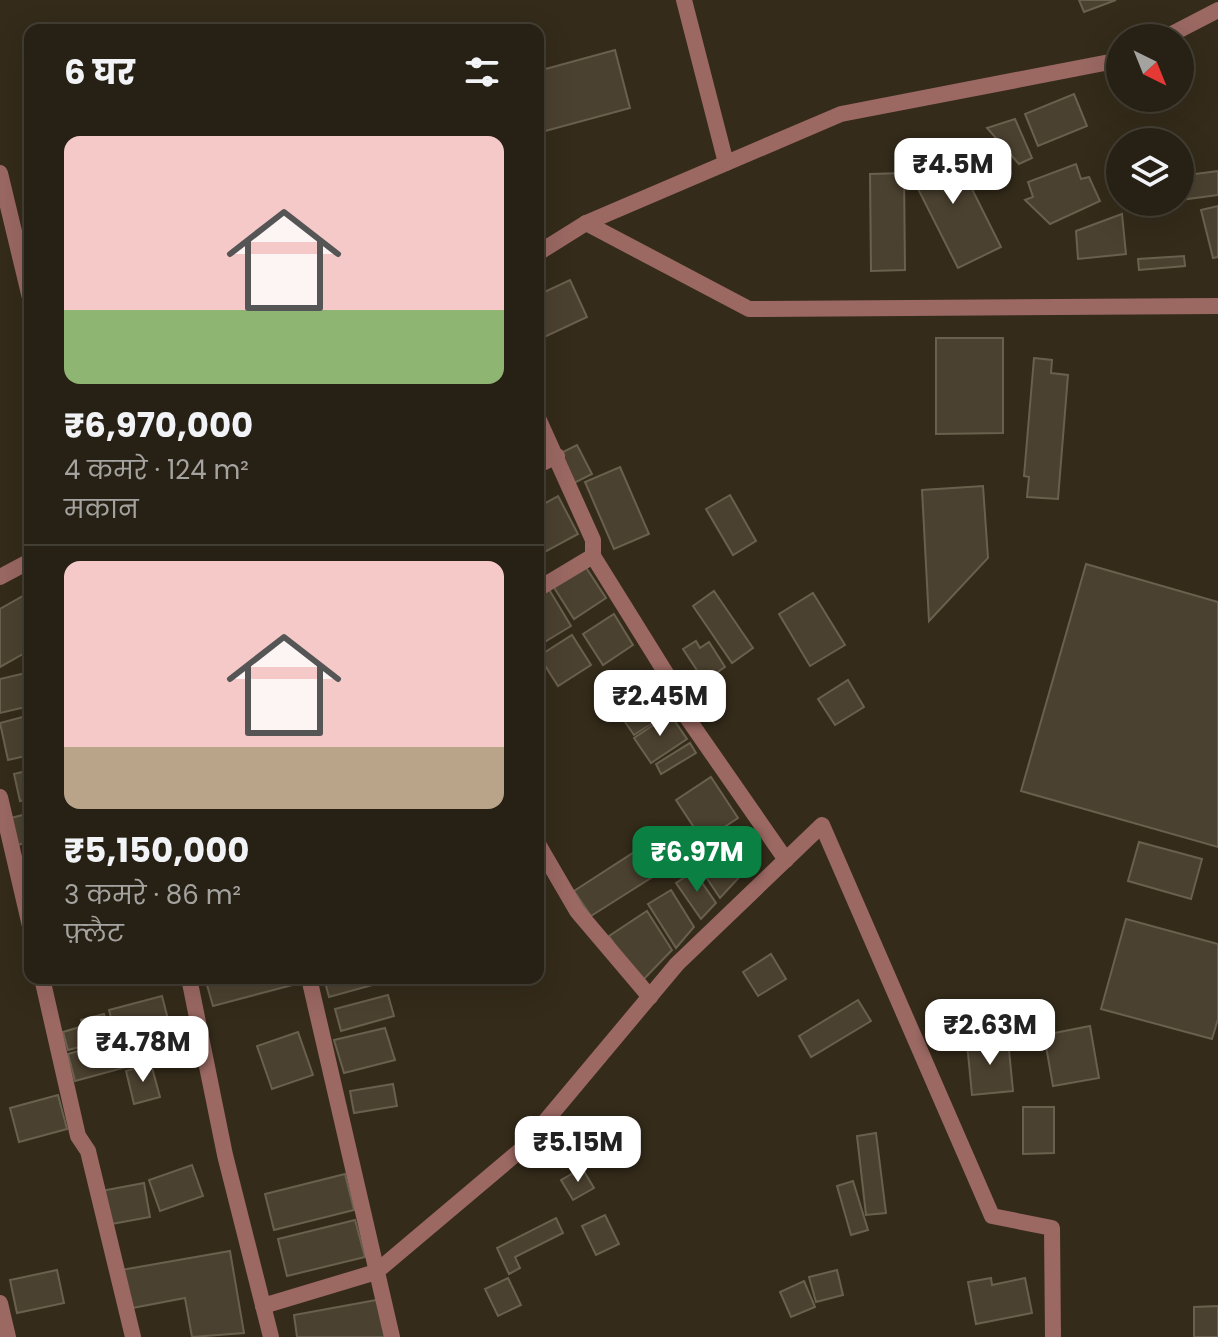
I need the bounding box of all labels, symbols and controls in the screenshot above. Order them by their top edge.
north arrow [1106,24,1194,112]
map controls [1106,24,1194,216]
text: 6 घर [64,48,135,96]
icon: filters [460,50,504,94]
button: layers [1106,128,1194,216]
pin: ₹4.5M [897,138,1009,206]
text: ₹4.5M [912,146,994,182]
icon: home [212,188,356,332]
text: ₹6,970,000 [64,401,253,449]
text: 4 कमरे · 124 m² [64,452,249,488]
text: मकान [64,491,138,527]
icon: home [212,613,356,757]
pin: ₹2.45M [595,670,725,738]
text: ₹2.45M [612,678,708,714]
text: ₹5,150,000 [64,826,250,874]
pin: ₹6.97M [632,826,762,894]
text: ₹6.97M [650,834,744,870]
text: 3 कमरे · 86 m² [64,877,241,913]
text: फ़्लैट [64,916,124,952]
pin: ₹2.63M [925,999,1055,1067]
text: ₹2.63M [943,1007,1037,1043]
pin: ₹4.78M [78,1016,208,1084]
text: ₹4.78M [95,1024,191,1060]
pin: ₹5.15M [513,1116,643,1184]
text: ₹5.15M [533,1124,623,1160]

